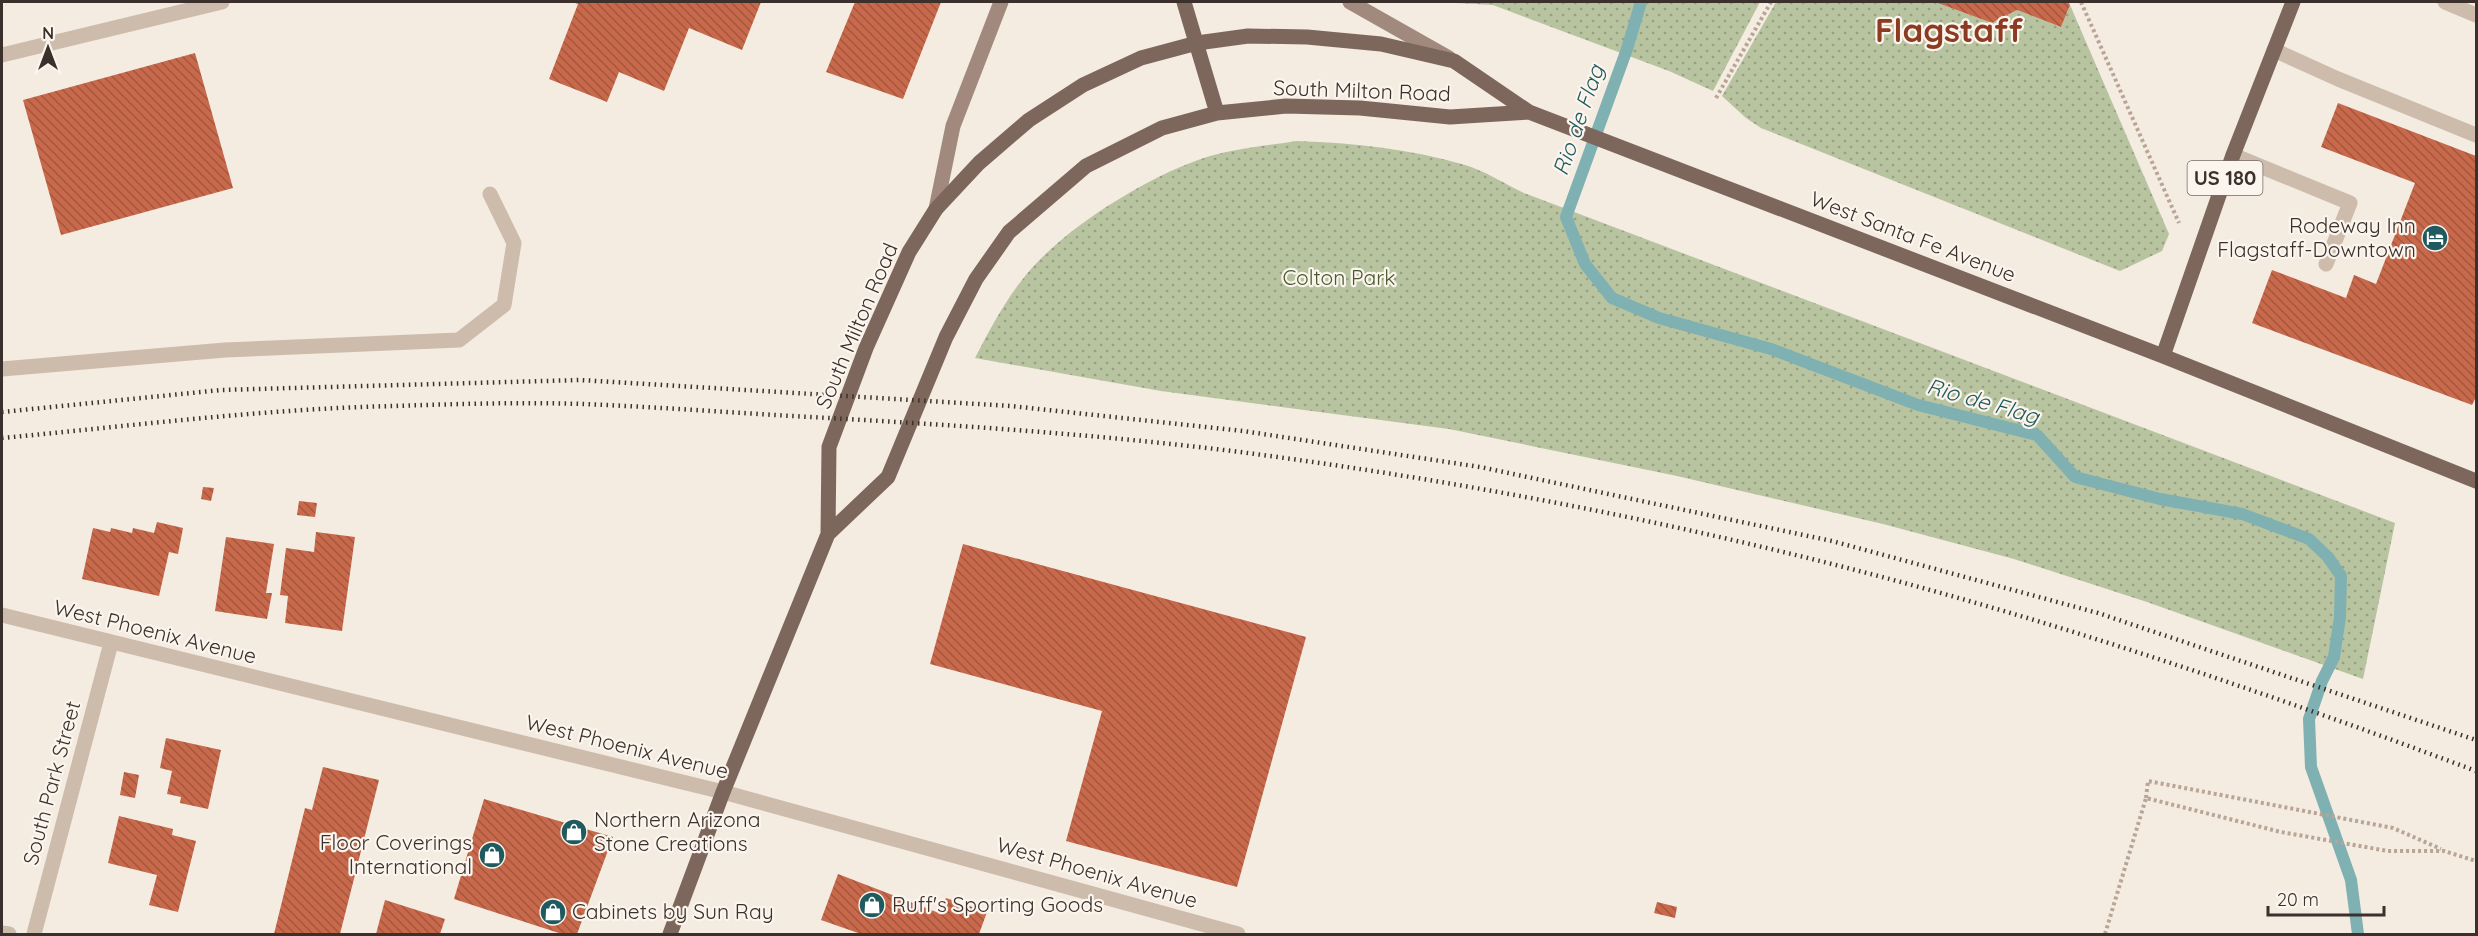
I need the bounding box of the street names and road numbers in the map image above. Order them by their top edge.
street label: South Milton Road [1273,74,1451,106]
road number: US 180 [2188,161,2262,195]
street label: West Santa Fe Avenue [1807,185,2020,287]
street label: South Milton Road [809,239,903,412]
street label: West Phoenix Avenue [51,593,259,669]
street label: South Park Street [17,698,85,868]
street label: West Phoenix Avenue [523,708,731,784]
street label: West Phoenix Avenue [994,831,1201,913]

